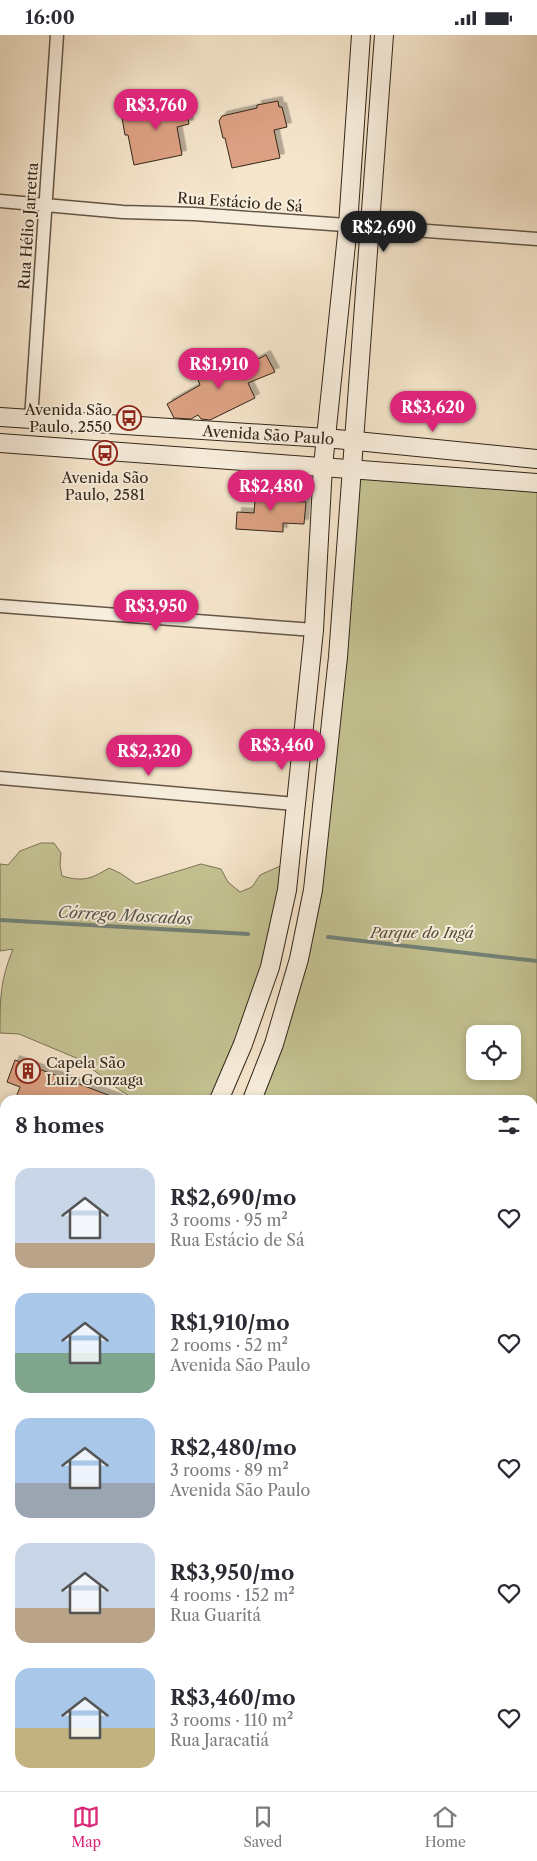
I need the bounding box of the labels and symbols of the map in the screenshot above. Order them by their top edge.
pin: R$3,760 [110,89,202,131]
street label: Rua Hélio Jarretta [14,162,42,290]
street label: Rua Estácio de Sá [177,188,304,216]
pin: R$2,690 [338,211,430,253]
pin: R$1,910 [173,347,265,390]
pin: R$3,620 [387,391,479,433]
place label: Avenida São Paulo, 2550 [24,400,112,436]
bus stop icon: Avenida São Paulo, 2550 [116,405,142,431]
street label: Avenida São Paulo [201,421,335,448]
bus stop icon: Avenida São Paulo, 2581 [92,440,118,466]
place label: Avenida São Paulo, 2581 [60,468,149,504]
pin: R$2,480 [225,469,317,512]
pin: R$3,950 [110,589,202,632]
pin: R$3,460 [236,729,328,771]
pin: R$2,320 [103,735,195,777]
water label: Córrego Moscados [57,901,193,929]
park label: Parque do Ingá [369,923,474,942]
place label: Capela São Luiz Gonzaga [46,1053,144,1089]
building icon: Capela São Luiz Gonzaga [15,1058,41,1084]

